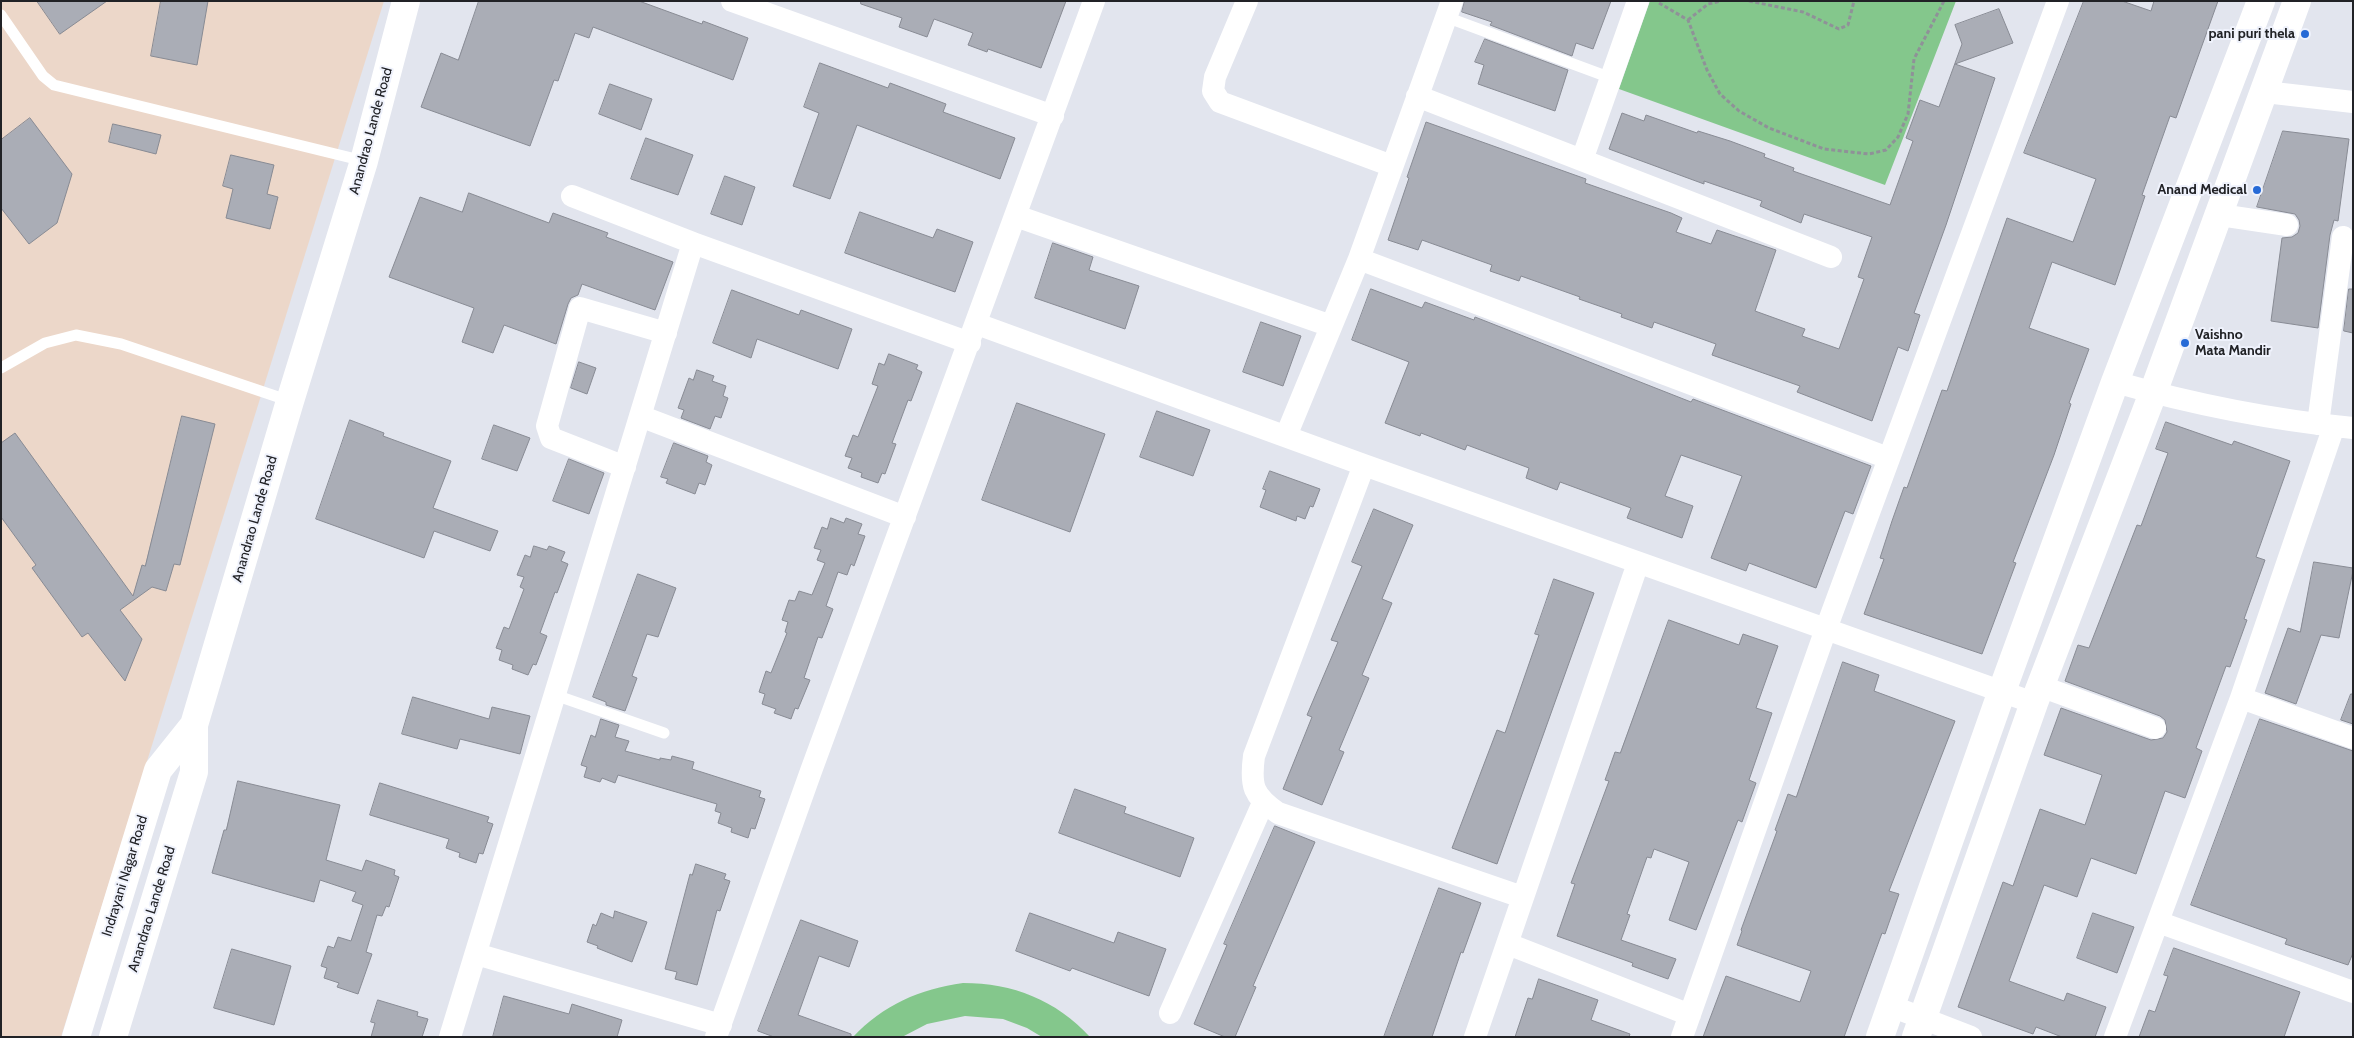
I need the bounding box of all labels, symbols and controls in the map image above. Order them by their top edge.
place label: pani puri thela [2209,26,2295,42]
marker: pani puri thela [2299,28,2311,40]
street label: Anandrao Lande Road [346,66,396,196]
place label: Anand Medical [2158,182,2247,198]
marker: Anand Medical [2251,184,2263,196]
place label: Vaishno Mata Mandir [2195,327,2271,360]
marker: Vaishno Mata Mandir [2179,337,2191,349]
street label: Anandrao Lande Road [229,454,281,584]
street label: Indrayani Nagar Road [99,814,151,938]
street label: Anandrao Lande Road [125,844,179,974]

